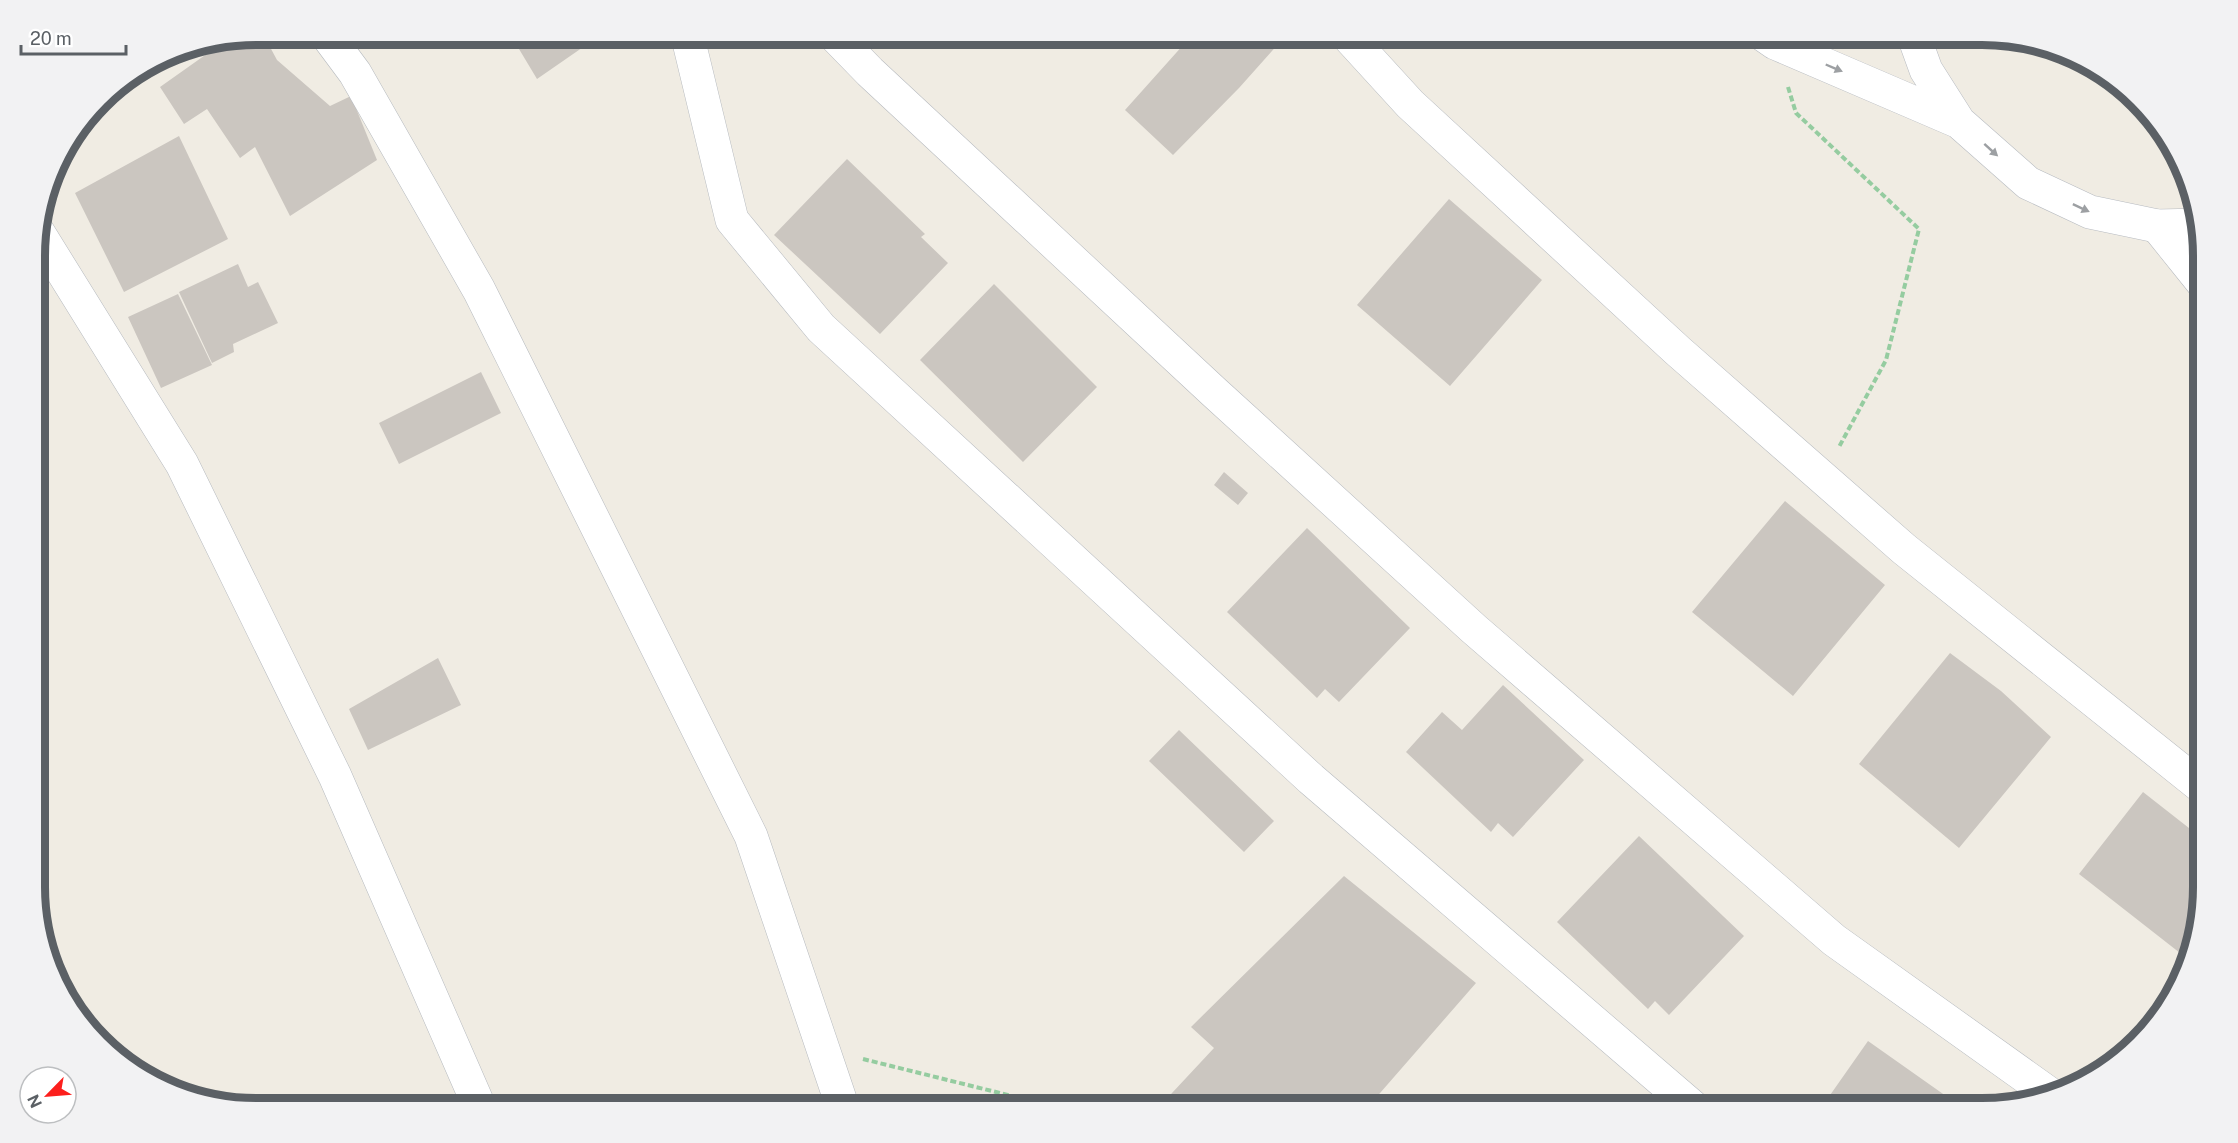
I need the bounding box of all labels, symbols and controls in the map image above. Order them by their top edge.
scale bar [21,18,126,56]
text: 20 m [30,28,72,49]
one-way arrow [1825,63,1843,73]
one-way arrow [1984,143,1999,157]
one-way arrow [2072,203,2089,212]
north arrow [18,1065,78,1125]
text: N [24,1091,46,1111]

